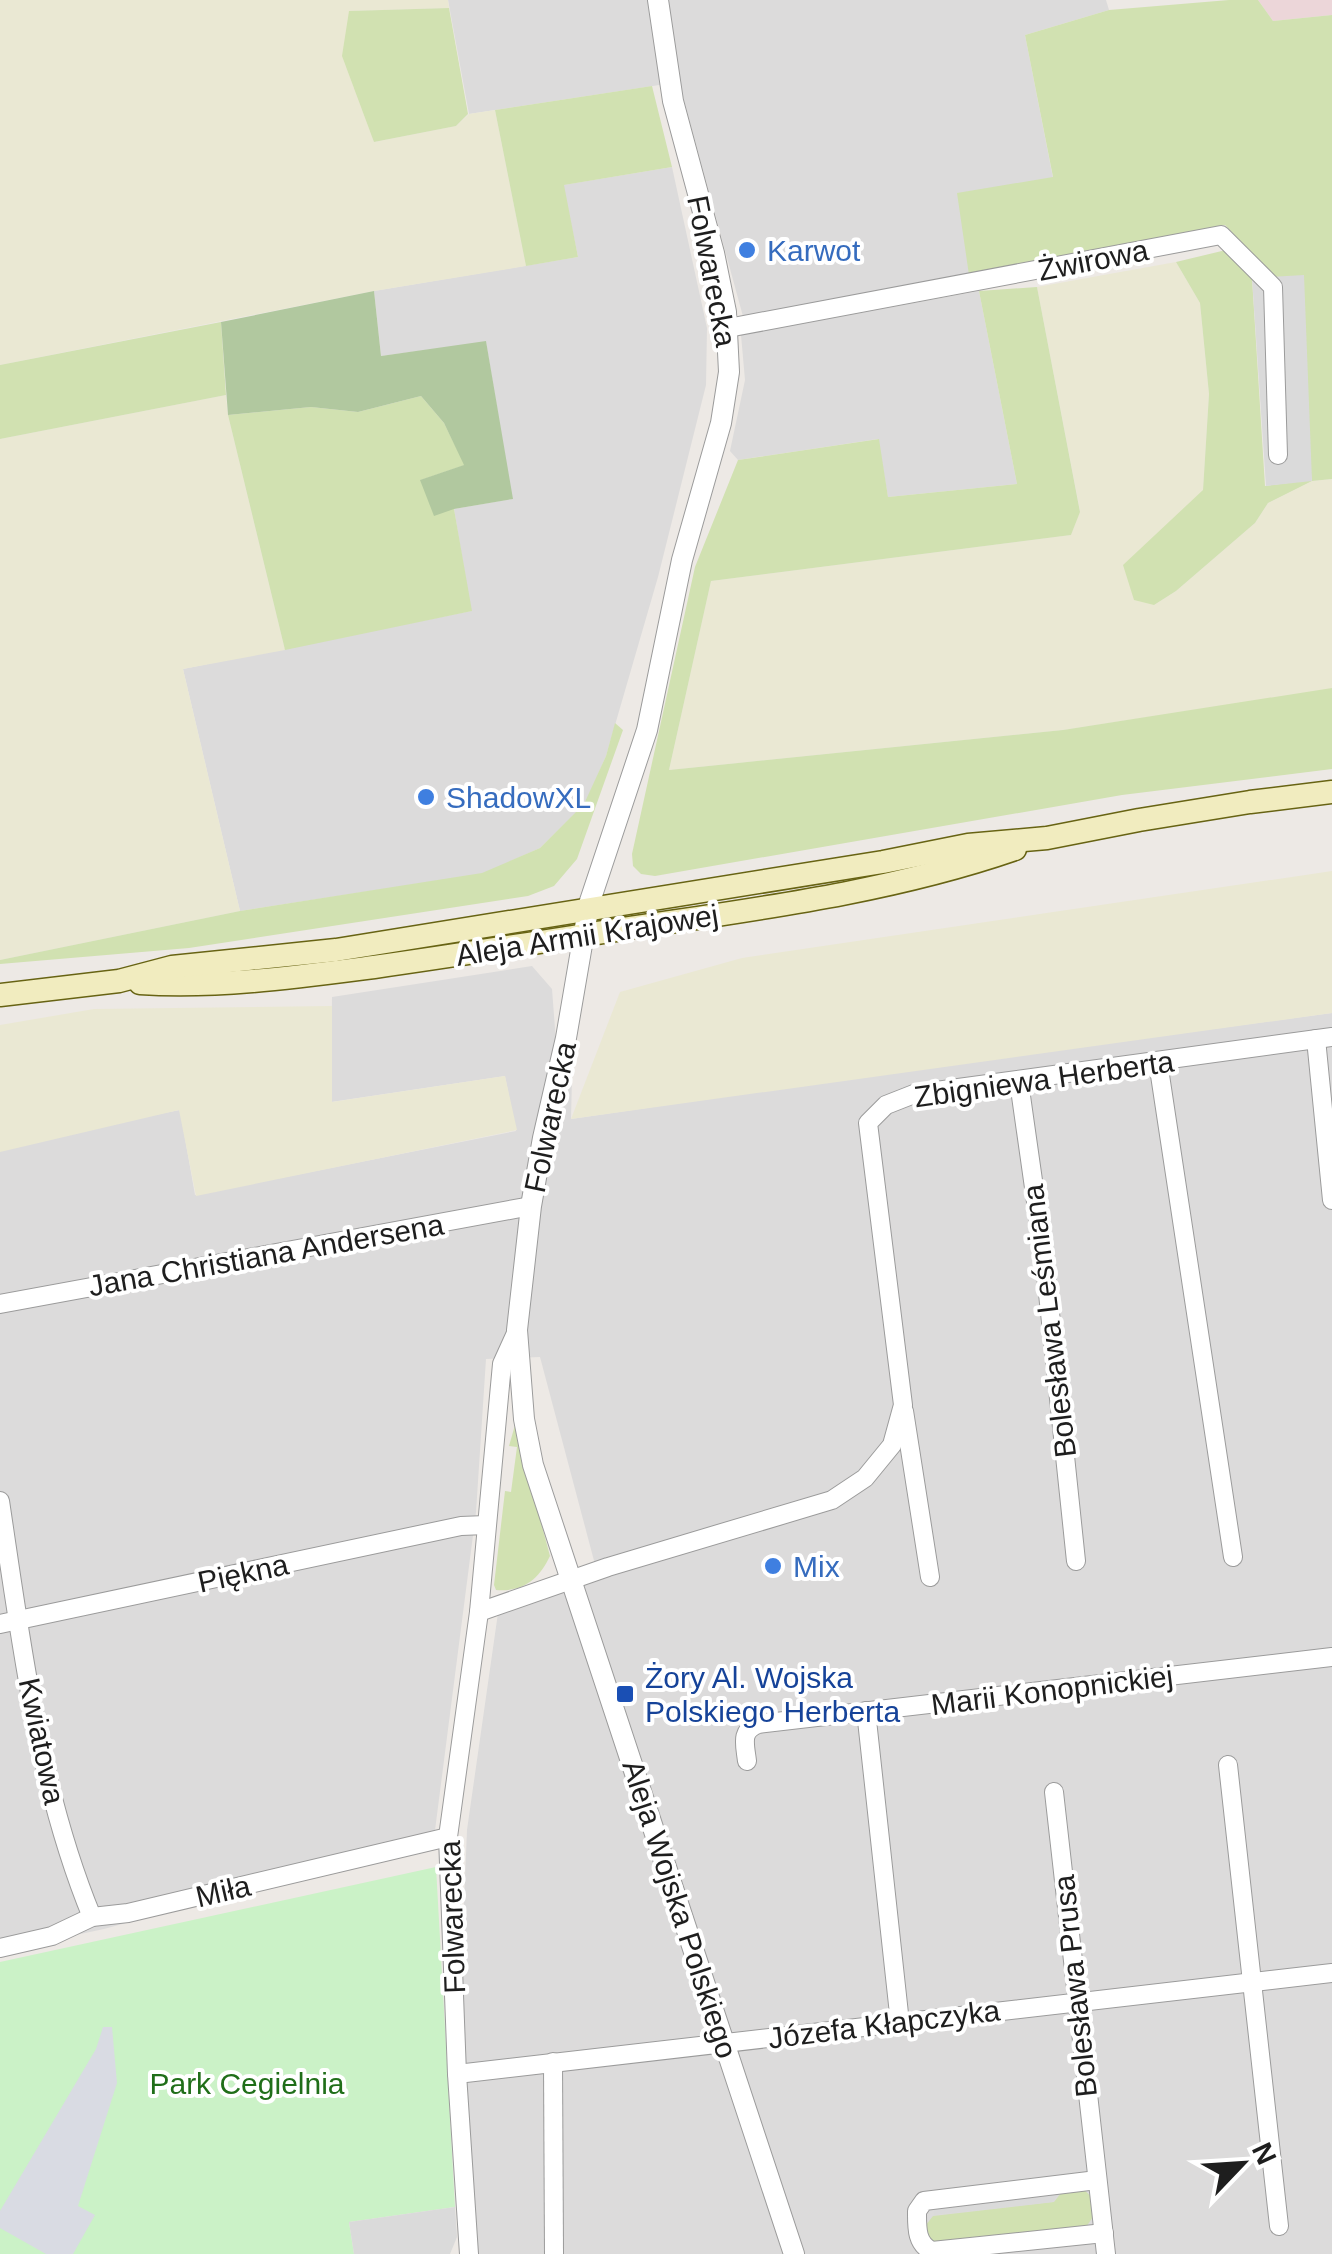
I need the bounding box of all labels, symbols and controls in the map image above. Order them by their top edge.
street label: Folwarecka [681,193,743,350]
street label: Żwirowa [1035,233,1151,287]
place label: Karwot [767,234,861,267]
marker: Karwot [736,239,758,261]
place label: ShadowXL [446,781,591,814]
marker: ShadowXL [415,786,437,808]
street label: Aleja Armii Krajowej [454,898,720,972]
street label: Folwarecka [518,1038,582,1195]
street label: Zbigniewa Herberta [912,1044,1176,1114]
street label: Bolesława Leśmiana [1016,1182,1082,1460]
street label: Jana Christiana Andersena [86,1207,447,1303]
street label: Piękna [195,1547,292,1599]
place label: Mix [793,1550,840,1583]
marker: Mix [762,1555,784,1577]
street label: Marii Konopnickiej [929,1659,1175,1721]
place label: Żory Al. Wojska Polskiego Herberta [645,1661,900,1728]
street label: Kwiatowa [13,1675,72,1808]
marker: Żory Al. Wojska Polskiego Herberta [614,1683,636,1705]
street label: Aleja Wojska Polskiego [616,1756,744,2062]
street label: Folwarecka [433,1839,471,1994]
street label: Miła [192,1869,254,1913]
street label: Bolesława Prusa [1047,1873,1103,2099]
street label: Józefa Kłapczyka [766,1993,1002,2055]
park label: Park Cegielnia [149,2067,345,2100]
north arrow [1192,2114,1292,2214]
text: N [1246,2138,1283,2169]

